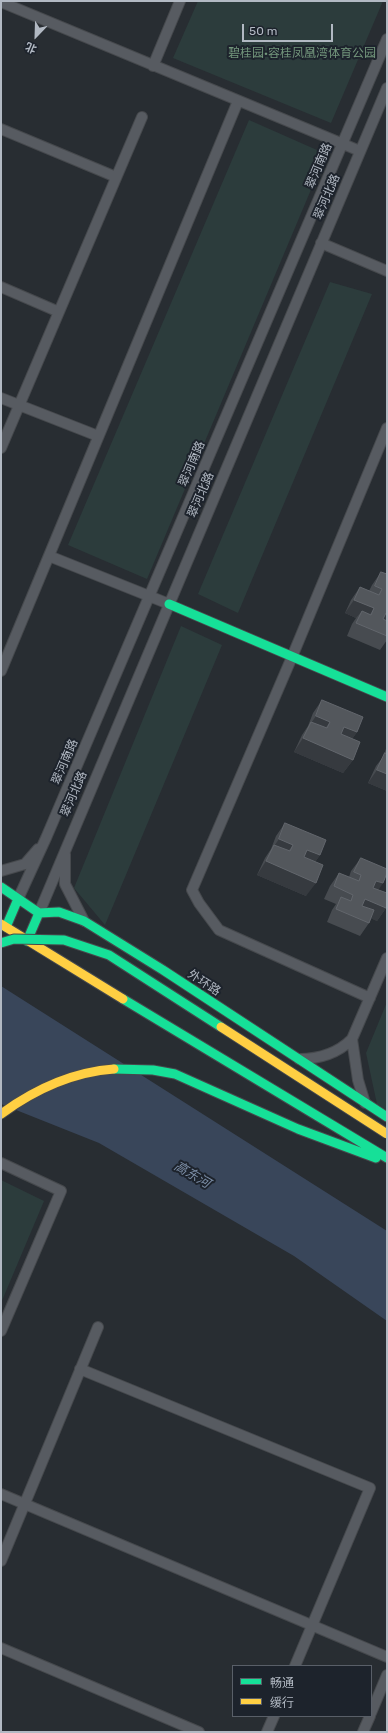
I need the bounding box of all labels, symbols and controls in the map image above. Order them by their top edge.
north arrow [16,16,56,56]
scale bar [244,16,335,42]
text: 50 m [249,24,277,38]
text: 北 [24,39,39,56]
park label: 碧桂园·容桂凤凰湾体育公园 [228,47,376,61]
street label: 翠河南路 [303,141,335,191]
street label: 翠河北路 [311,172,343,222]
street label: 翠河南路 [176,439,208,489]
street label: 翠河北路 [185,470,217,520]
street label: 翠河南路 [49,737,81,787]
street label: 翠河北路 [58,769,90,819]
street label: 外环路 [185,967,223,999]
water label: 高东河 [171,1158,213,1192]
legend [232,1665,372,1717]
text: 畅通 [270,1676,294,1690]
text: 缓行 [270,1696,294,1710]

